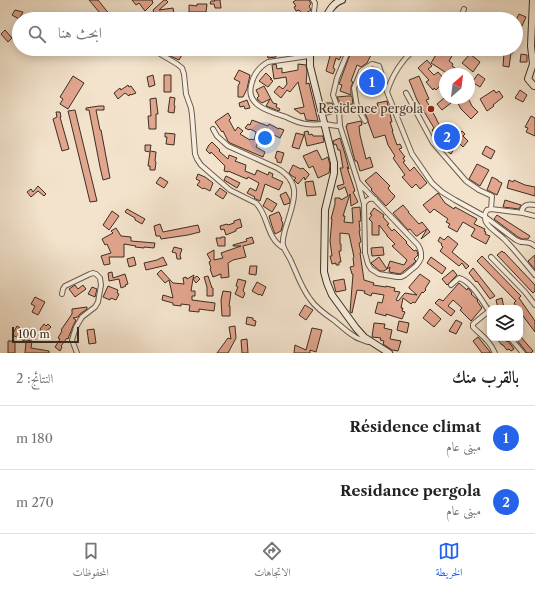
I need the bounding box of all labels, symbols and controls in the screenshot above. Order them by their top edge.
search box [12,12,523,56]
icon: search [26,23,48,45]
text: ابحث هنا [58,23,102,42]
pin: 1 [359,67,385,97]
north arrow [439,68,475,104]
place label: Residence pergola [318,101,424,116]
marker: Residence pergola [426,104,436,114]
pin: 2 [434,122,460,152]
your location [255,128,275,148]
map controls [487,305,523,341]
button: layers [487,305,523,341]
scale bar [12,325,79,344]
text: 100 m [18,327,50,341]
text: بالقرب منك [452,367,519,387]
text: النتائج: 2 [16,370,53,386]
text: Résidence climat [349,417,481,436]
text: 180 m [16,430,53,446]
text: 1 [503,430,509,446]
text: مبنى عام [446,438,481,454]
text: Residance pergola [340,481,481,500]
text: 270 m [16,494,54,510]
text: 2 [502,494,510,510]
text: مبنى عام [446,502,481,518]
tab: المحفوظات [73,540,109,583]
tab: الاتجاهات [254,540,291,583]
tab: الخريطة [436,540,462,583]

